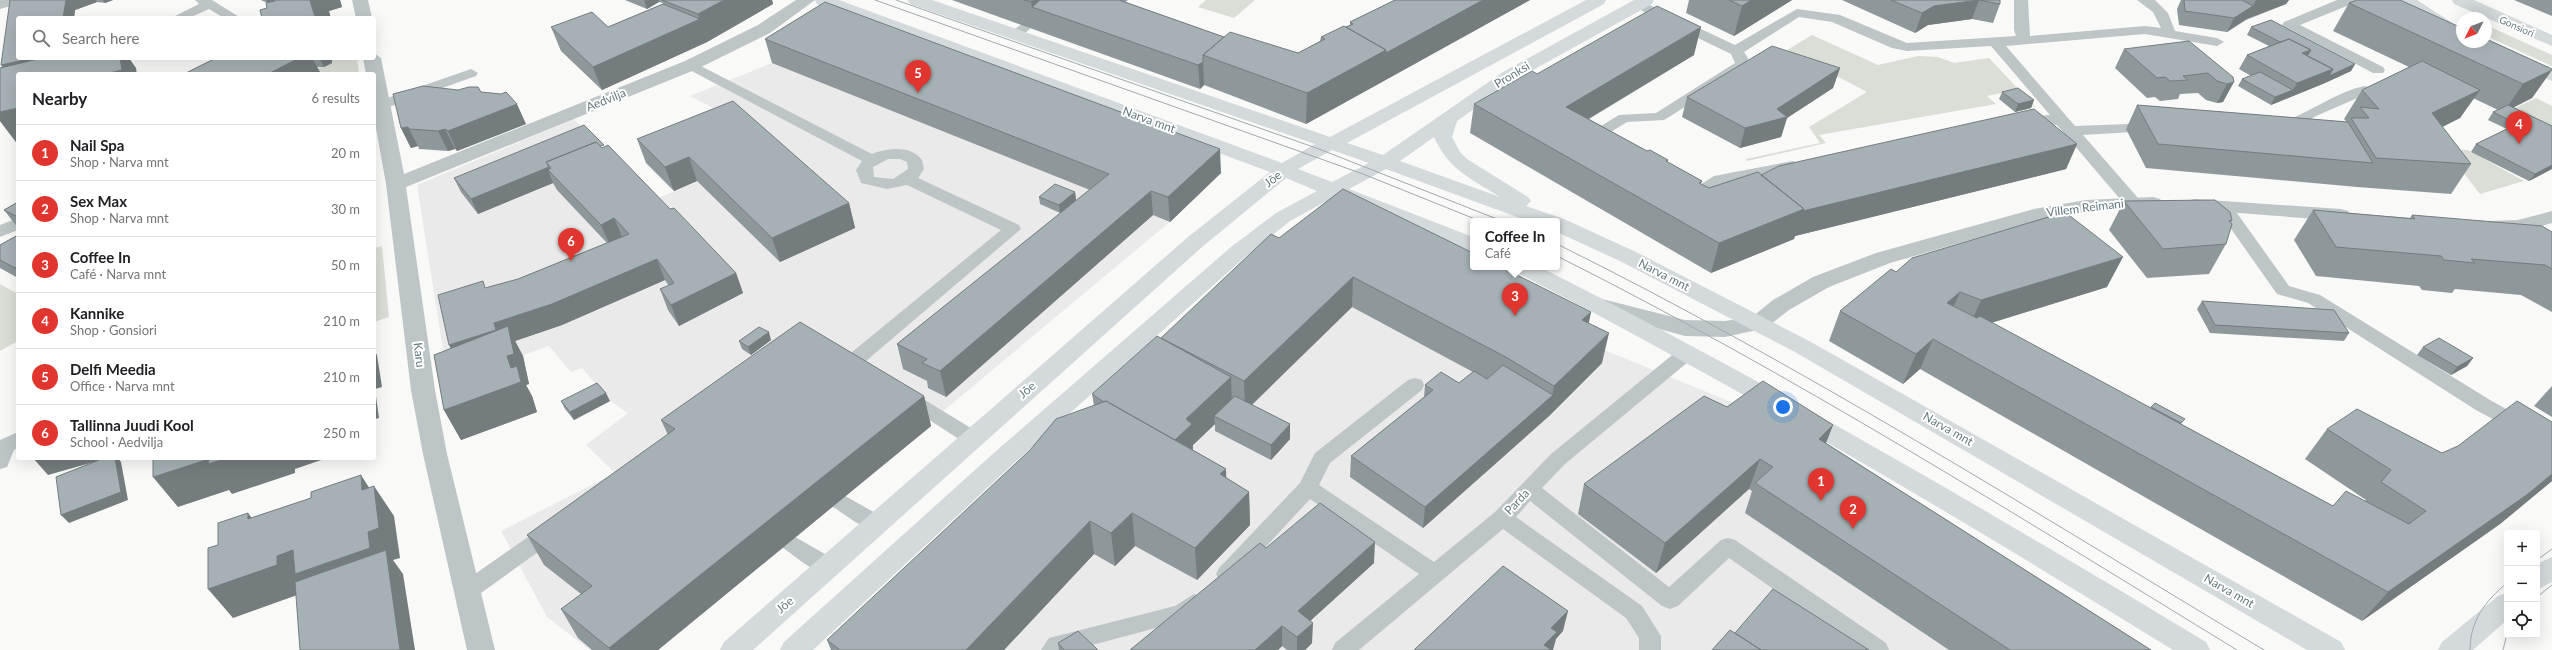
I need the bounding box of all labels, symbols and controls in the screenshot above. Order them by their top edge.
north arrow [2456,12,2492,48]
street label: Gonsiori [2498,13,2536,39]
search box [16,16,376,60]
icon: search [30,27,52,49]
text: Search here [62,29,139,47]
street label: Pronksi [1491,58,1532,91]
pin: 5 [905,60,931,93]
street label: Aedvilja [584,85,628,114]
text: Nearby [32,88,87,109]
text: 6 results [312,90,360,106]
street label: Narva mnt [1121,103,1178,136]
pin: 4 [2506,111,2532,144]
text: Nail Spa [70,136,124,154]
text: 1 [41,145,49,161]
text: 20 m [331,145,360,161]
text: Shop · Narva mnt [70,154,169,170]
street label: Jõe [1261,167,1284,190]
text: Sex Max [70,192,127,210]
street label: Villem Reimani [2045,195,2125,220]
text: 2 [41,201,49,217]
text: 30 m [331,201,360,217]
text: Shop · Narva mnt [70,210,169,226]
popup [1470,218,1560,270]
text: Coffee In [1485,227,1545,245]
pin: 6 [558,228,584,261]
text: Café [1485,245,1511,261]
text: Coffee In [70,248,131,266]
street label: Narva mnt [1636,255,1693,294]
text: 3 [41,257,49,273]
text: 50 m [331,257,360,273]
text: Café · Narva mnt [70,266,166,282]
pin: 3 [1502,283,1528,316]
text: Kannike [70,304,124,322]
text: 4 [41,313,49,329]
text: 210 m [323,313,360,329]
text: Shop · Gonsiori [70,322,157,338]
street label: Karu [411,342,428,368]
text: Delfi Meedia [70,360,156,378]
text: 5 [41,369,49,385]
text: 210 m [323,369,360,385]
text: Office · Narva mnt [70,378,175,394]
street label: Jõe [1015,378,1038,401]
your location [1773,397,1793,417]
street label: Narva mnt [1921,408,1977,449]
text: Tallinna Juudi Kool [70,416,194,434]
text: 6 [41,425,49,441]
text: 250 m [323,425,360,441]
text: School · Aedvilja [70,434,163,450]
pin: 1 [1808,468,1834,501]
street label: Parda [1501,486,1532,518]
pin: 2 [1840,496,1866,529]
map controls [2504,530,2540,638]
button: + [2504,530,2540,566]
button: − [2504,566,2540,602]
street label: Narva mnt [2202,570,2258,611]
street label: Jõe [773,593,796,616]
button: locate [2504,602,2540,638]

